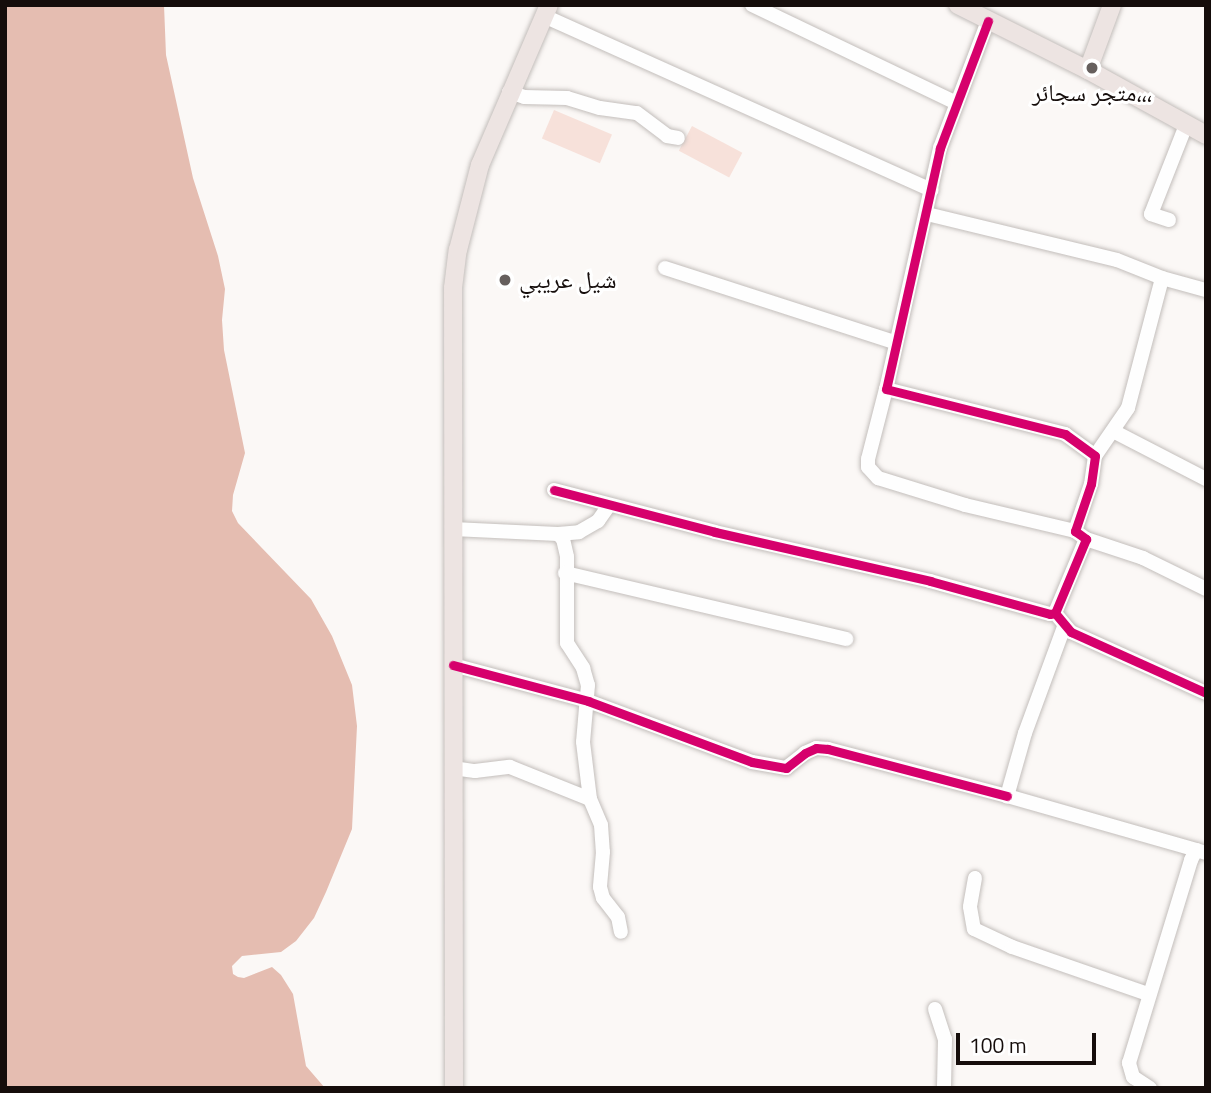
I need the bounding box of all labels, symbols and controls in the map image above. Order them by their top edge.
marker: متجر سجائر،،، [1084,60,1100,76]
place label: متجر سجائر،،، [1032,79,1152,107]
place label: شيل عريبي [519,266,616,294]
marker: شيل عريبي [497,272,513,288]
scale bar [959,1020,1099,1064]
text: 100 m [969,1029,1026,1061]

